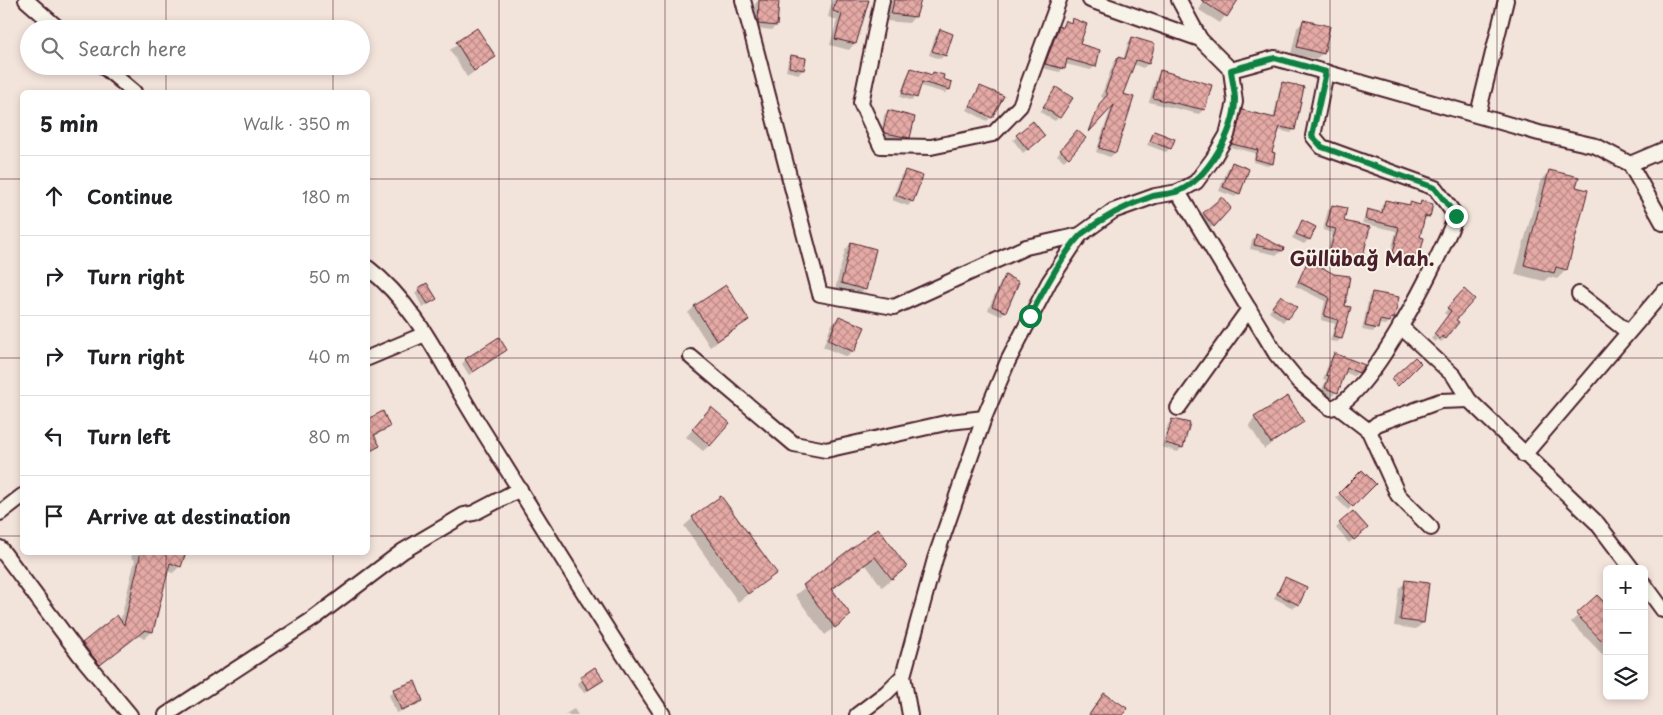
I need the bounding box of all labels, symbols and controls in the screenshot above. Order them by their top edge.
search box [20,20,370,75]
icon: search [38,34,66,62]
text: Search here [78,34,187,62]
text: 5 min [40,107,98,139]
text: Walk · 350 m [243,111,350,135]
icon: ahead [40,182,68,210]
text: Continue [87,182,173,210]
text: 180 m [302,184,350,208]
route end [1445,205,1468,228]
district label: Güllübağ Mah. [1290,243,1434,273]
icon: right [40,262,68,290]
text: Turn right [87,262,185,290]
text: 50 m [309,264,350,288]
route start [1019,305,1042,328]
icon: right [40,342,68,370]
text: Turn right [87,342,185,370]
text: 40 m [308,344,350,368]
icon: left [40,422,68,450]
text: Turn left [87,422,171,450]
text: 80 m [308,424,350,448]
icon: arrive [40,502,68,530]
text: Arrive at destination [87,502,291,530]
map controls [1603,565,1648,700]
button: + [1603,565,1648,610]
button: − [1603,610,1648,655]
button: layers [1603,655,1648,700]

